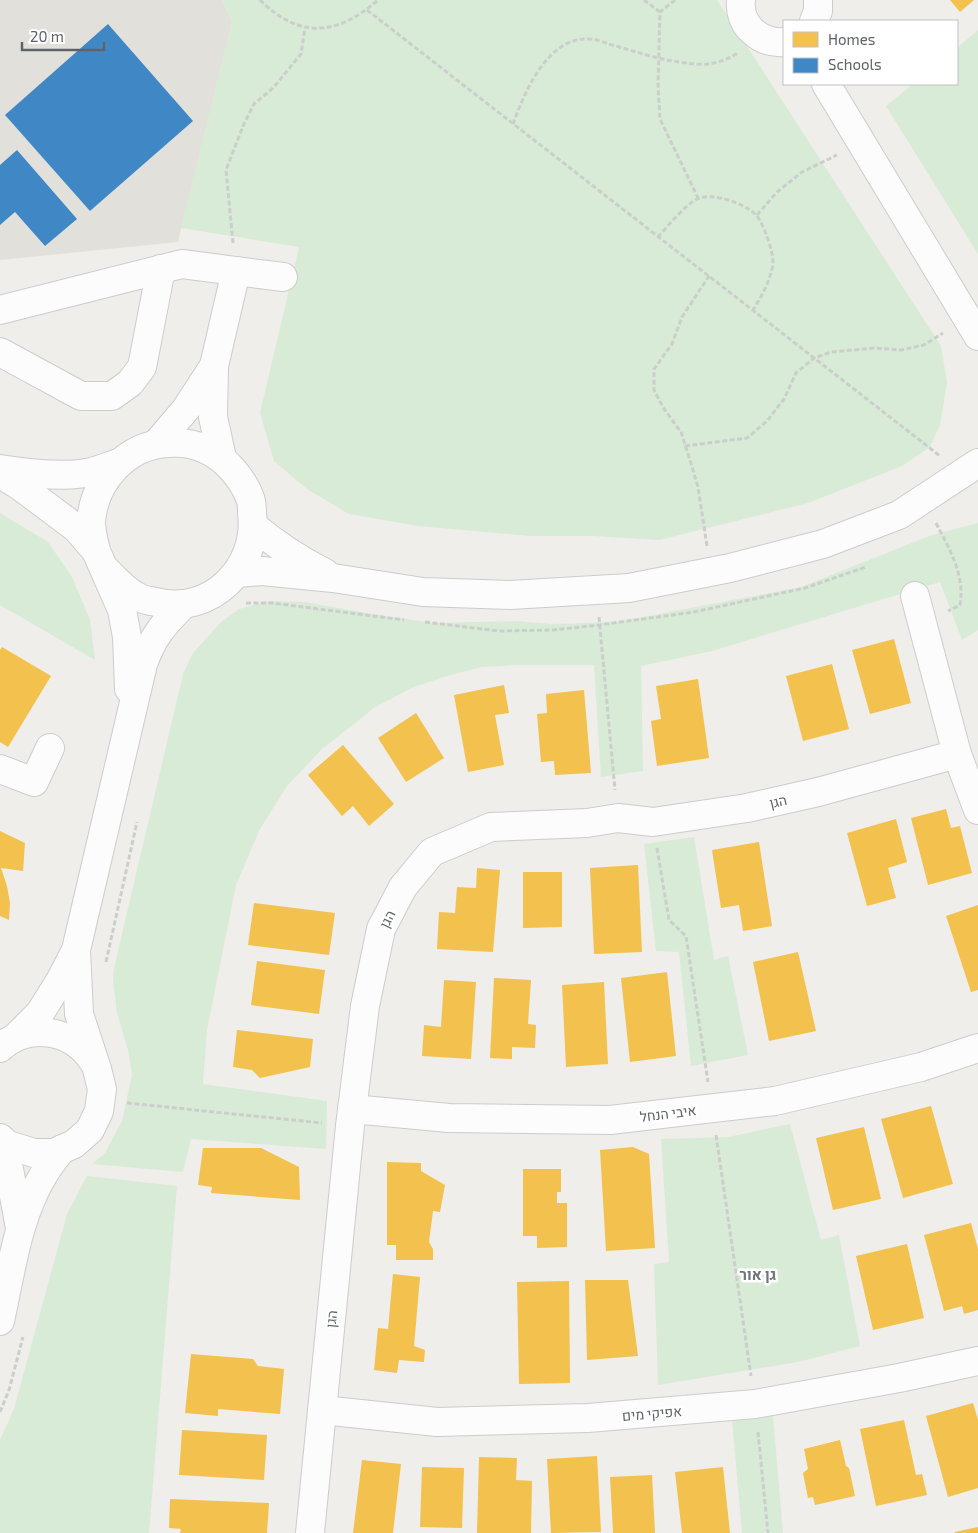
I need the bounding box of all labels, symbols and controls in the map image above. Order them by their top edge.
scale bar [22,20,105,52]
legend [783,20,958,85]
text: 20 m [30,27,64,45]
text: Homes [828,30,875,48]
text: Schools [828,55,882,73]
street label: הגן [767,791,789,811]
street label: הגן [375,907,399,931]
street label: איבי הנחל [639,1101,697,1125]
district label: גן אור [740,1265,776,1283]
street label: הגן [322,1309,340,1329]
street label: אפיקי מים [621,1402,683,1424]

